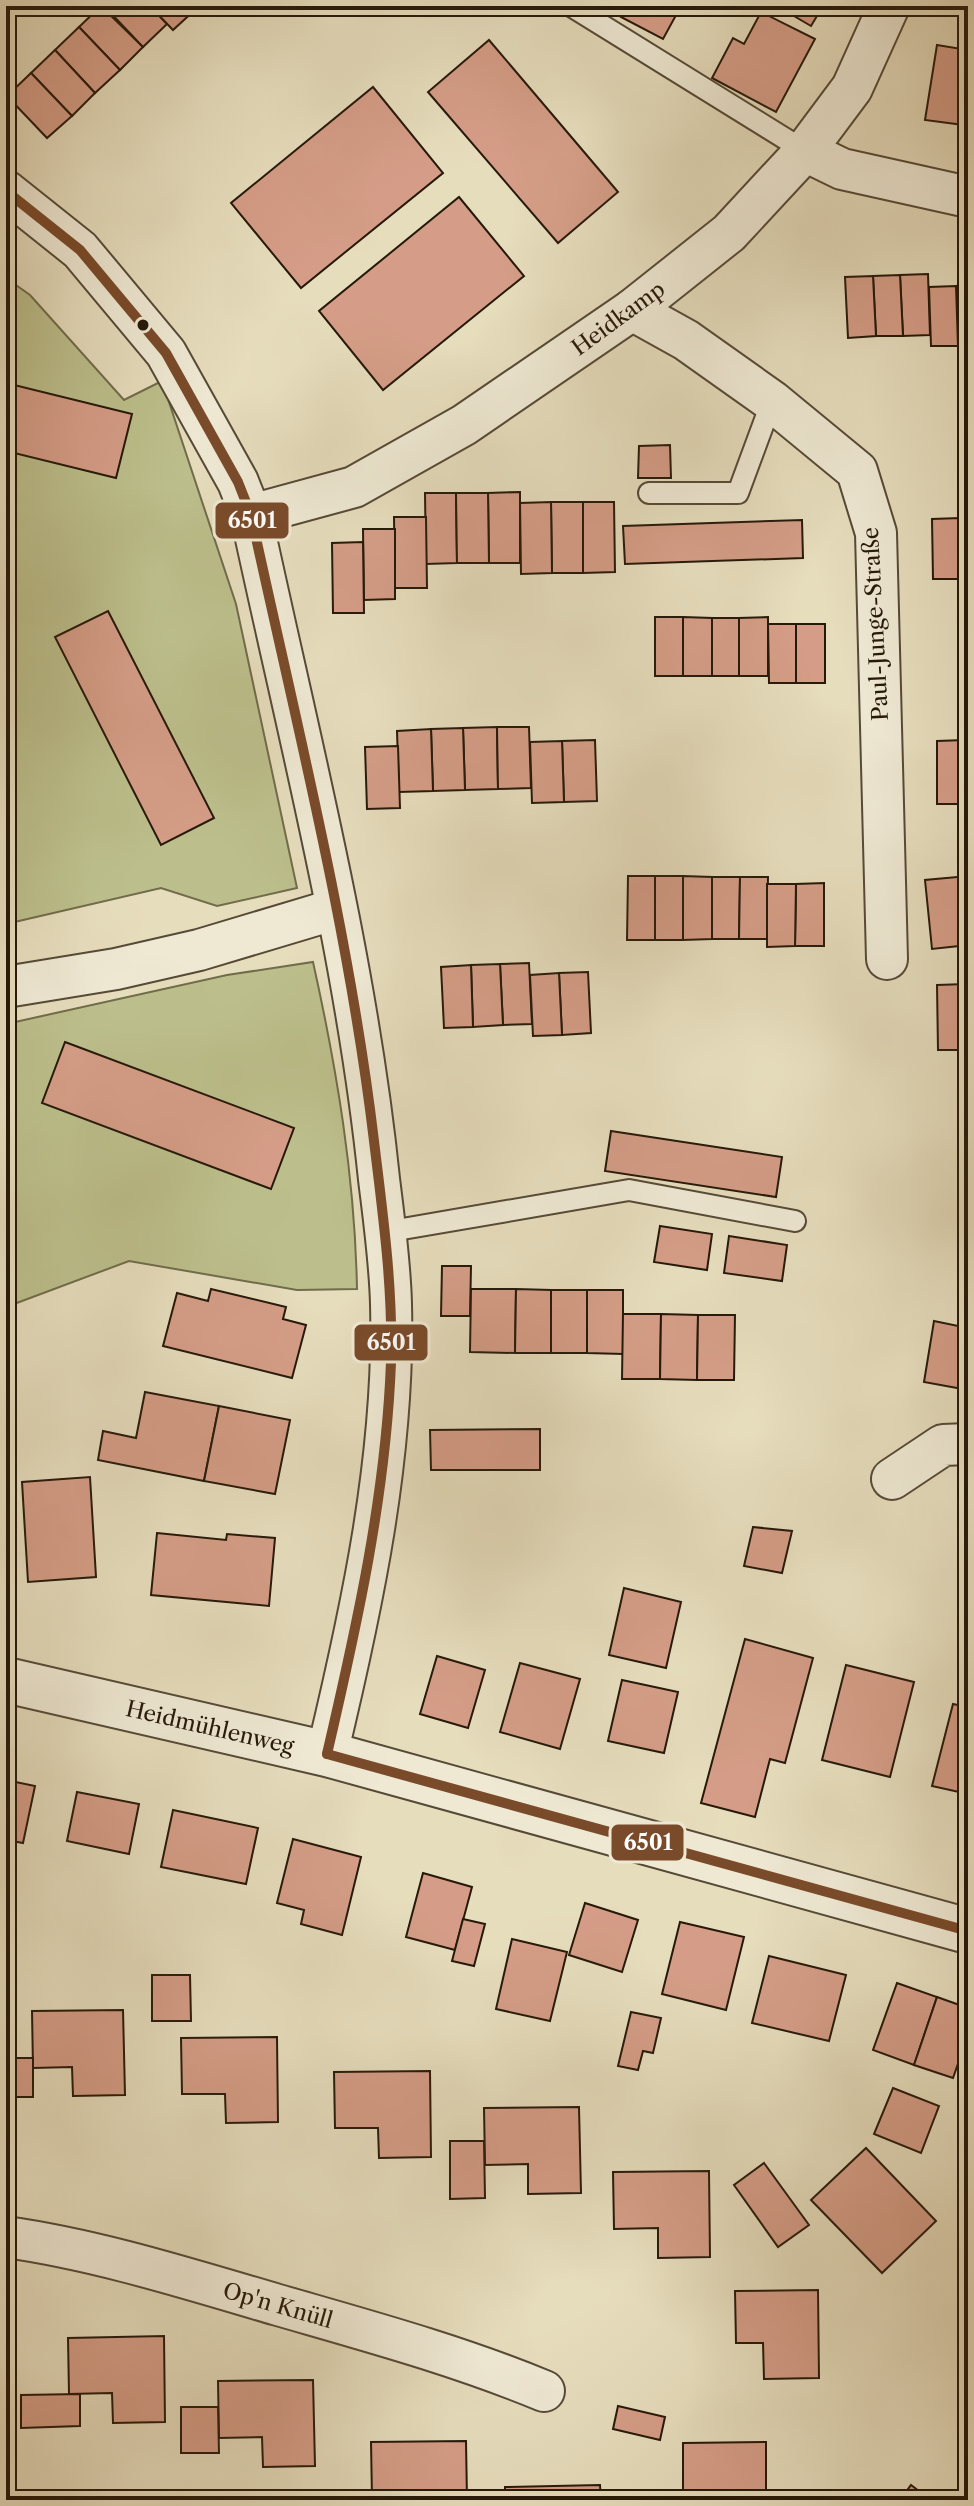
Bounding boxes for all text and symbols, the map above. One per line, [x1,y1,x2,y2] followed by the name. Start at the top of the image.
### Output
[566,276,670,361] street label: Heidkamp
[135,317,151,333] unlabelled marker
[214,501,290,540] line badge: 6501
[227,507,277,534] text: 6501
[857,526,894,722] street label: Paul-Junge-Straße
[353,1323,429,1362] line badge: 6501
[366,1329,416,1356] text: 6501
[123,1695,297,1760] street label: Heidmühlenweg
[610,1823,685,1862] line badge: 6501
[623,1829,673,1856] text: 6501
[220,2277,336,2334] street label: Op'n Knüll

